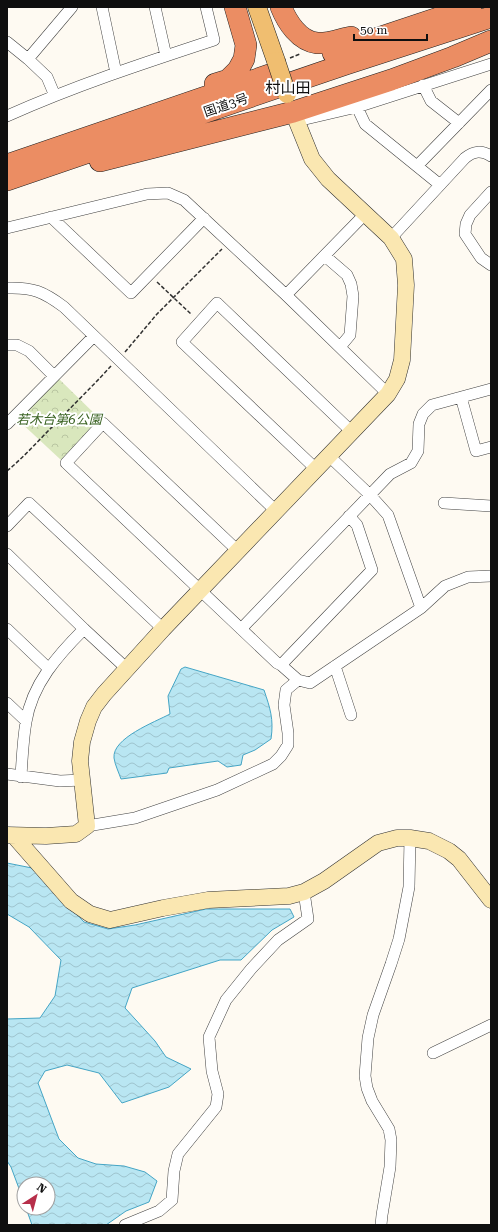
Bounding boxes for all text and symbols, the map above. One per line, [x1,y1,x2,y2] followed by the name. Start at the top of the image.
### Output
[354,16,427,42] scale bar
[360,23,387,37] text: 50 m
[265,79,311,97] district label: 村山田
[202,90,250,120] street label: 国道3号
[16,412,104,427] park label: 若木台第6公園
[16,1176,56,1216] north arrow
[34,1181,49,1196] text: N

